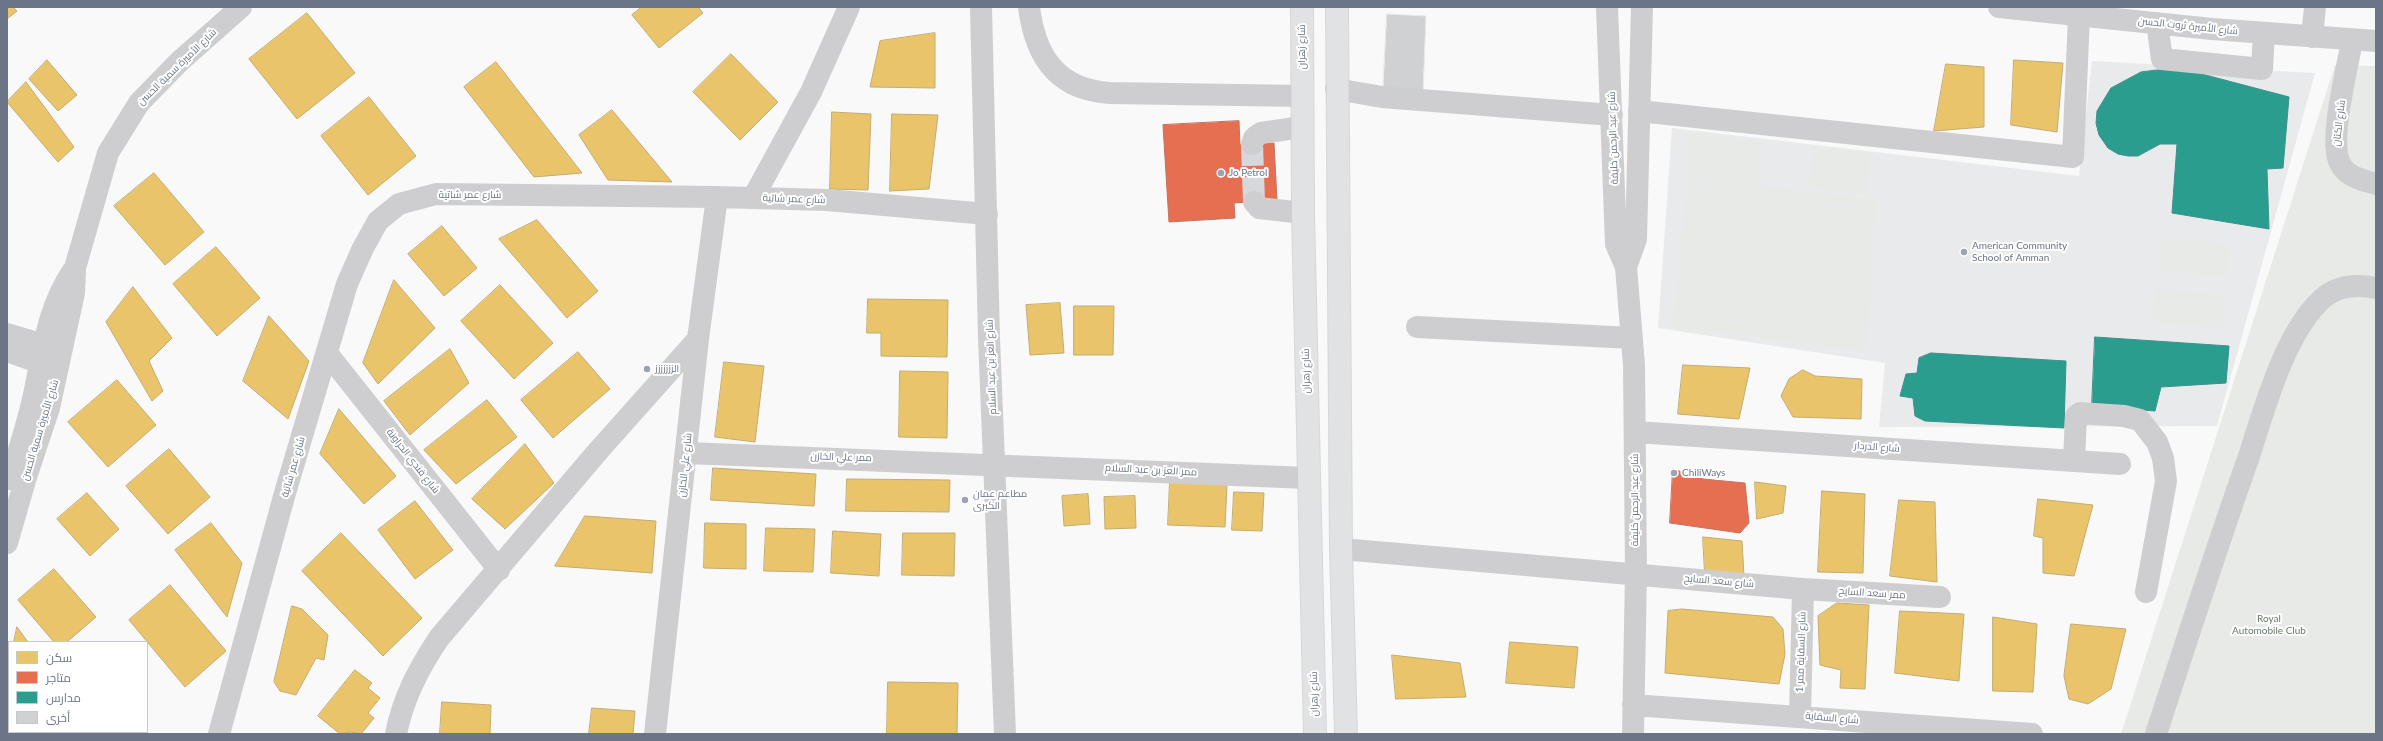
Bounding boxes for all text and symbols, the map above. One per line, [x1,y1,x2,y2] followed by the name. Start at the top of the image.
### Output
[2138,15,2238,37] street label: شارع الأميرة ثروت الحسن
[1296,25,1308,69] street label: شارع زهران
[135,26,219,108] street label: شارع الأميرة سمية الحسن
[1605,91,1621,185] street label: شارع عبد الرحمن خليفة
[2330,99,2348,147] street label: شارع الكتان
[1229,167,1267,179] place label: Jo Petrol
[1216,168,1226,178] marker: Jo Petrol
[439,189,501,201] street label: شارع عمر شاتية
[762,192,826,206] street label: شارع عمر شاتية
[1972,240,2067,264] place label: American Community School of Amman
[1959,247,1969,257] marker: American Community School of Amman
[983,319,999,415] street label: شارع العز بن عبد السلام
[1300,348,1312,394] street label: شارع زهران
[655,363,679,375] place label: الززززززز
[642,364,652,374] marker: الززززززز
[19,378,61,482] street label: شارع الأميرة سمية الحسن
[384,426,442,496] street label: شارع فندي الحراونة
[676,432,694,498] street label: شارع علي الخازن
[279,435,307,499] street label: شارع عمر شاتية
[1854,439,1900,455] street label: شارع الدردار
[810,450,872,464] street label: ممر علي الخازن
[1629,454,1641,546] street label: شارع عبد الرحمن خليفة
[1105,462,1197,478] street label: ممر العز بن عبد السلام
[1682,467,1725,479] place label: ChiliWays
[1669,468,1679,478] marker: ChiliWays
[973,488,1027,512] place label: مطاعم عمان الكبرى
[960,495,970,505] marker: مطاعم عمان الكبرى
[1683,572,1755,590] street label: شارع سعد السايح
[1838,585,1906,601] street label: ممر سعد السايح
[1794,611,1808,693] street label: شارع السقاية ممر 1
[2232,613,2306,636] park label: Royal Automobile Club
[8,641,148,733] legend
[46,650,72,665] text: سكن
[46,670,71,685] text: متاجر
[1308,671,1320,717] street label: شارع زهران
[46,690,81,705] text: مدارس
[46,710,70,725] text: أخرى
[1805,710,1859,726] street label: شارع السقاية

